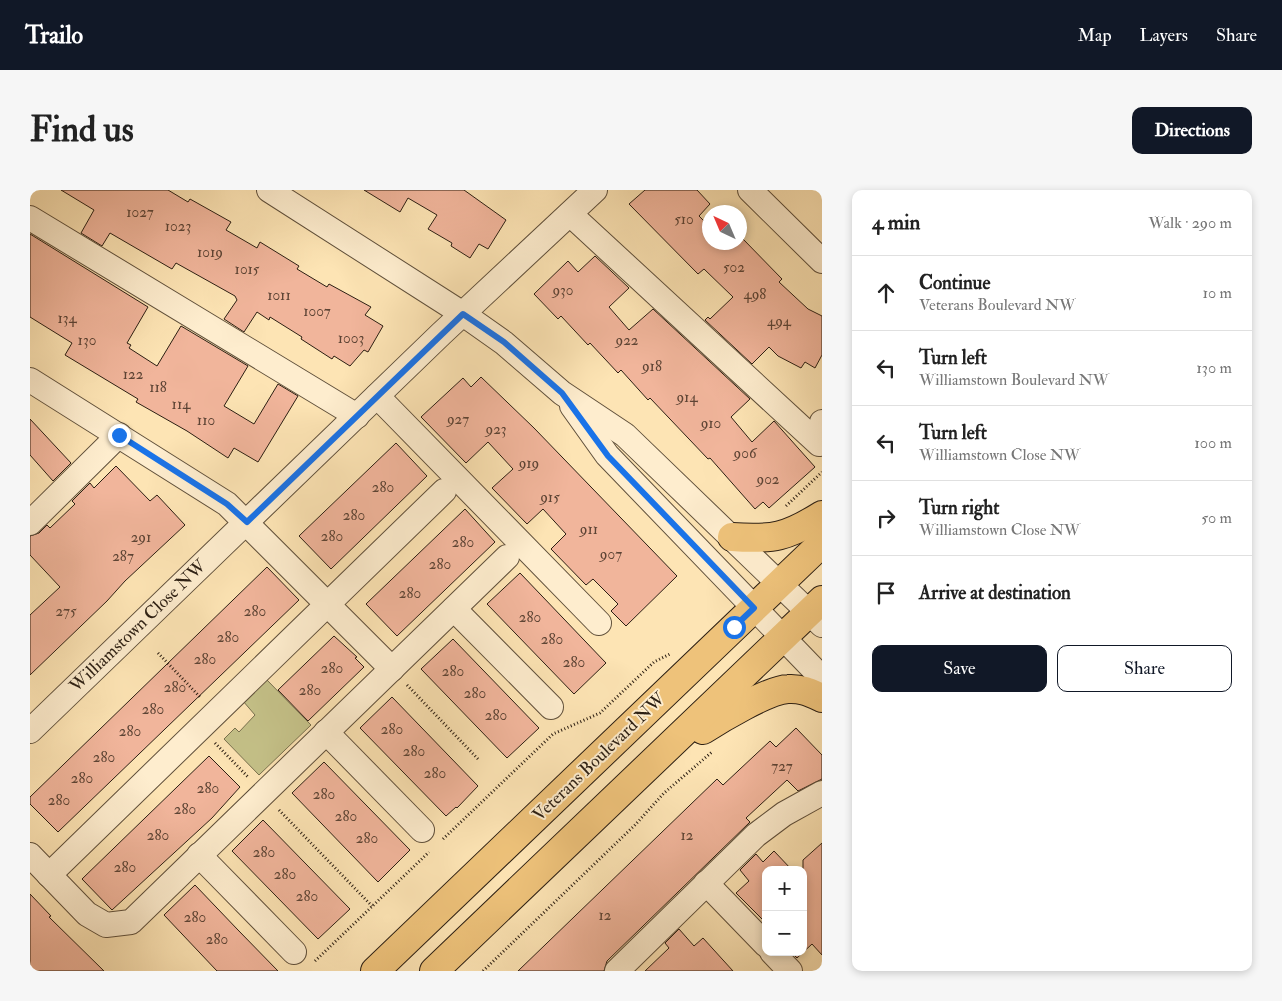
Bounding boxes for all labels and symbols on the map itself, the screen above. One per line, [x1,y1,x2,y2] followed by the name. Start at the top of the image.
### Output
[126,203,154,222] house number: 1027
[702,205,747,250] north arrow
[674,210,694,229] house number: 510
[165,217,191,236] house number: 1023
[197,243,223,262] house number: 1019
[723,258,745,277] house number: 502
[235,260,260,279] house number: 1015
[551,281,574,300] house number: 930
[744,285,766,304] house number: 498
[267,286,291,305] house number: 1011
[303,302,331,321] house number: 1007
[57,309,77,328] house number: 134
[767,312,792,331] house number: 494
[338,329,364,348] house number: 1003
[78,331,96,350] house number: 130
[615,331,639,350] house number: 922
[641,357,662,376] house number: 918
[123,365,144,384] house number: 122
[149,378,167,397] house number: 118
[675,388,698,407] house number: 914
[172,395,191,414] house number: 114
[446,410,469,429] house number: 927
[197,411,215,430] house number: 110
[700,414,721,433] house number: 910
[484,420,507,439] house number: 923
[108,424,131,447] route end
[733,444,758,463] house number: 906
[518,454,539,473] house number: 919
[756,470,780,489] house number: 902
[372,478,394,497] house number: 280
[539,488,560,507] house number: 915
[343,506,365,525] house number: 280
[579,520,598,539] house number: 911
[321,527,343,546] house number: 280
[131,528,151,547] house number: 291
[452,533,474,552] house number: 280
[599,545,622,564] house number: 907
[112,547,134,566] house number: 287
[64,554,212,698] street label: Williamstown Close NW
[429,555,451,574] house number: 280
[399,584,421,603] house number: 280
[55,602,77,621] house number: 275
[244,602,266,621] house number: 280
[519,608,541,627] house number: 280
[723,616,746,639] route start
[217,628,239,647] house number: 280
[541,630,563,649] house number: 280
[194,650,216,669] house number: 280
[563,653,585,672] house number: 280
[321,659,343,678] house number: 280
[442,662,464,681] house number: 280
[164,678,186,697] house number: 280
[299,681,321,700] house number: 280
[464,684,486,703] house number: 280
[528,687,671,826] street label: Veterans Boulevard NW
[142,700,164,719] house number: 280
[485,706,507,725] house number: 280
[381,720,403,739] house number: 280
[119,722,141,741] house number: 280
[403,742,425,761] house number: 280
[93,748,115,767] house number: 280
[771,757,793,776] house number: 727
[424,764,446,783] house number: 280
[71,769,93,788] house number: 280
[197,779,219,798] house number: 280
[313,785,335,804] house number: 280
[48,791,70,810] house number: 280
[174,800,196,819] house number: 280
[335,807,357,826] house number: 280
[147,826,169,845] house number: 280
[681,826,694,845] house number: 12
[356,829,378,848] house number: 280
[253,843,275,862] house number: 280
[114,858,136,877] house number: 280
[274,865,296,884] house number: 280
[296,887,318,906] house number: 280
[599,906,612,925] house number: 12
[184,908,206,927] house number: 280
[206,930,228,949] house number: 280

